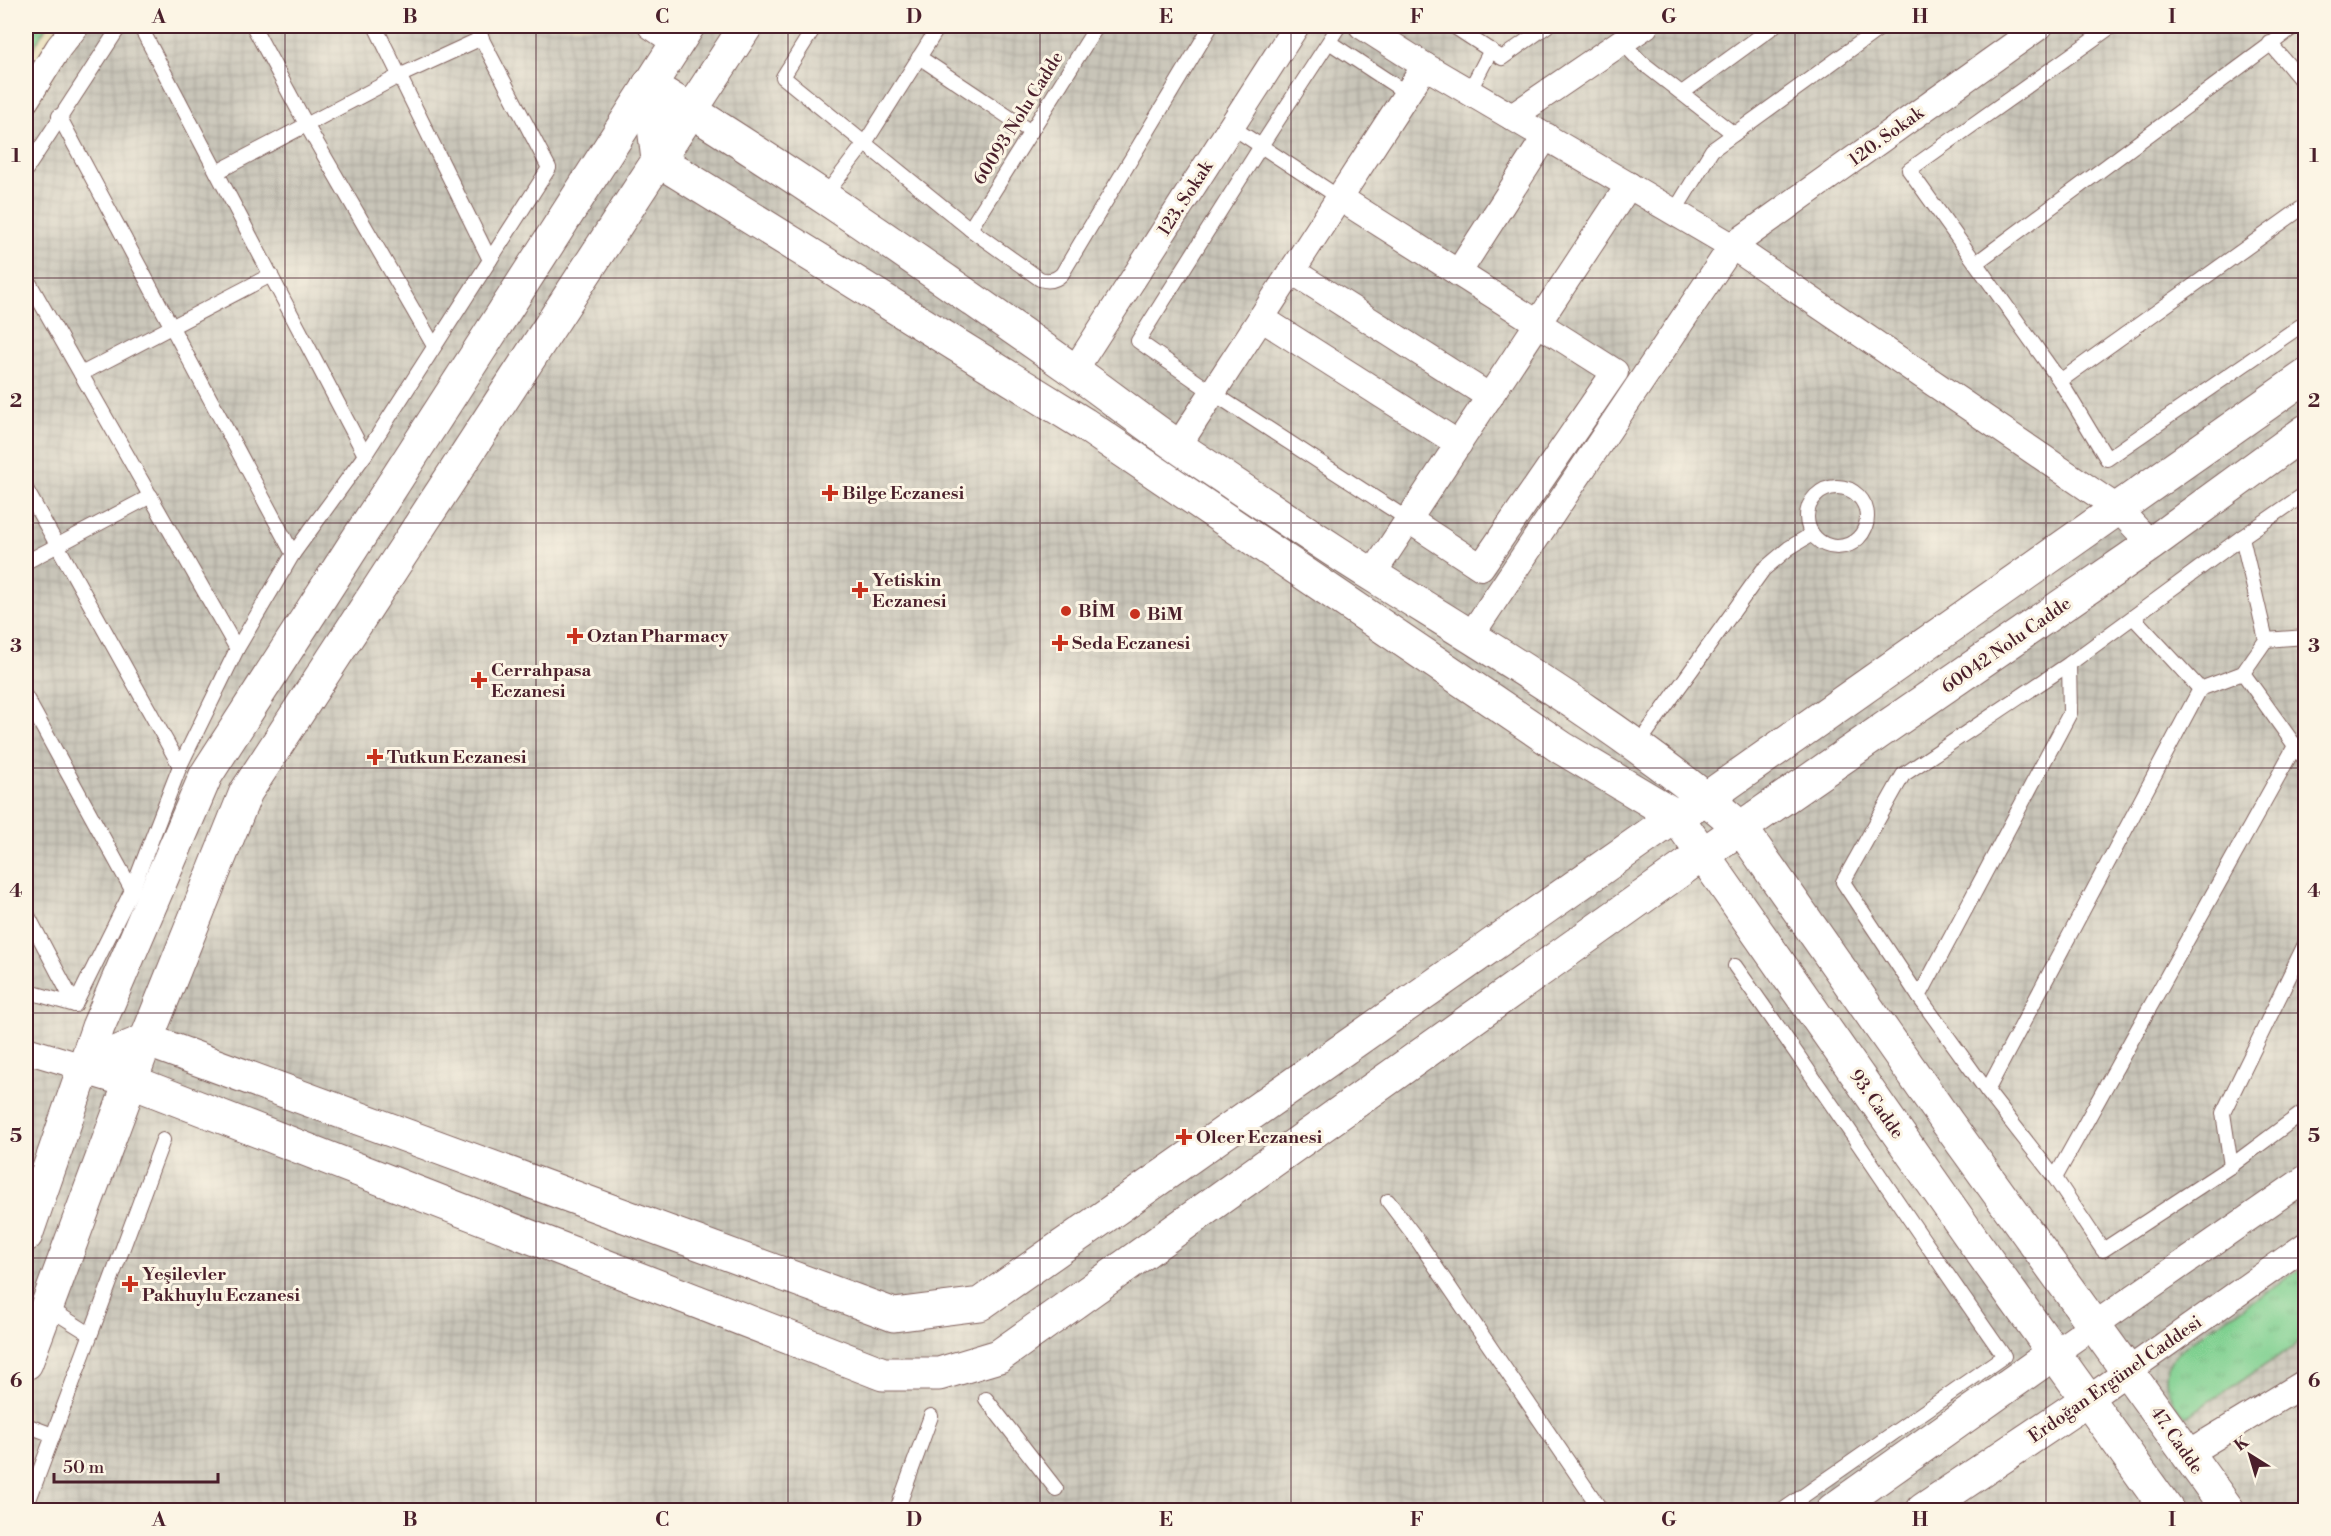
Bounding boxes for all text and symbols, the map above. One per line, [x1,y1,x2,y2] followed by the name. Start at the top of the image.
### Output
[151,5,167,30] text: A
[402,5,418,30] text: B
[655,5,669,30] text: C
[906,5,922,30] text: D
[1159,5,1173,30] text: E
[1410,5,1424,30] text: F
[1661,5,1677,30] text: G
[1912,5,1929,30] text: H
[2168,5,2176,30] text: I
[968,47,1069,189] street label: 60093 Nolu Cadde
[1844,101,1930,171] street label: 120. Sokak
[11,144,21,169] text: 1
[2309,144,2319,169] text: 1
[1153,155,1219,240] street label: 123. Sokak
[10,389,22,414] text: 2
[2308,389,2320,414] text: 2
[842,482,965,505] place label: Bilge Eczanesi
[823,486,837,500] marker: Bilge Eczanesi
[872,569,947,613] place label: Yetiskin Eczanesi
[853,583,867,597] marker: Yetiskin Eczanesi
[1937,592,2076,699] street label: 60042 Nolu Cadde
[1078,600,1115,623] place label: BİM
[1147,603,1183,626] place label: BiM
[1059,604,1073,618] marker: BİM
[1128,607,1142,621] marker: BiM
[587,625,729,648] place label: Oztan Pharmacy
[568,629,582,643] marker: Oztan Pharmacy
[1072,632,1191,655] place label: Seda Eczanesi
[10,634,22,659] text: 3
[2308,634,2320,659] text: 3
[1053,636,1067,650] marker: Seda Eczanesi
[491,659,592,703] place label: Cerrahpasa Eczanesi
[472,673,486,687] marker: Cerrahpasa Eczanesi
[387,746,527,769] place label: Tutkun Eczanesi
[368,750,382,764] marker: Tutkun Eczanesi
[9,879,23,904] text: 4
[2307,879,2321,904] text: 4
[1844,1065,1909,1144] street label: 93. Cadde
[10,1124,22,1149] text: 5
[2308,1124,2320,1149] text: 5
[1196,1126,1322,1149] place label: Olcer Eczanesi
[1177,1130,1191,1144] marker: Olcer Eczanesi
[142,1263,300,1307] place label: Yeşilevler Pakhuylu Eczanesi
[123,1277,137,1291] marker: Yeşilevler Pakhuylu Eczanesi
[2024,1311,2207,1448] street label: Erdoğan Ergünel Caddesi
[10,1369,23,1394] text: 6
[2308,1369,2321,1394] text: 6
[2145,1402,2208,1479] street label: 47. Cadde
[2220,1425,2280,1485] north arrow
[2230,1431,2254,1456] text: K
[54,1446,218,1484] scale bar
[63,1456,105,1479] text: 50 m
[151,1508,167,1533] text: A
[402,1508,418,1533] text: B
[655,1508,669,1533] text: C
[906,1508,922,1533] text: D
[1159,1508,1173,1533] text: E
[1410,1508,1424,1533] text: F
[1661,1508,1677,1533] text: G
[1912,1508,1929,1533] text: H
[2168,1508,2176,1533] text: I

